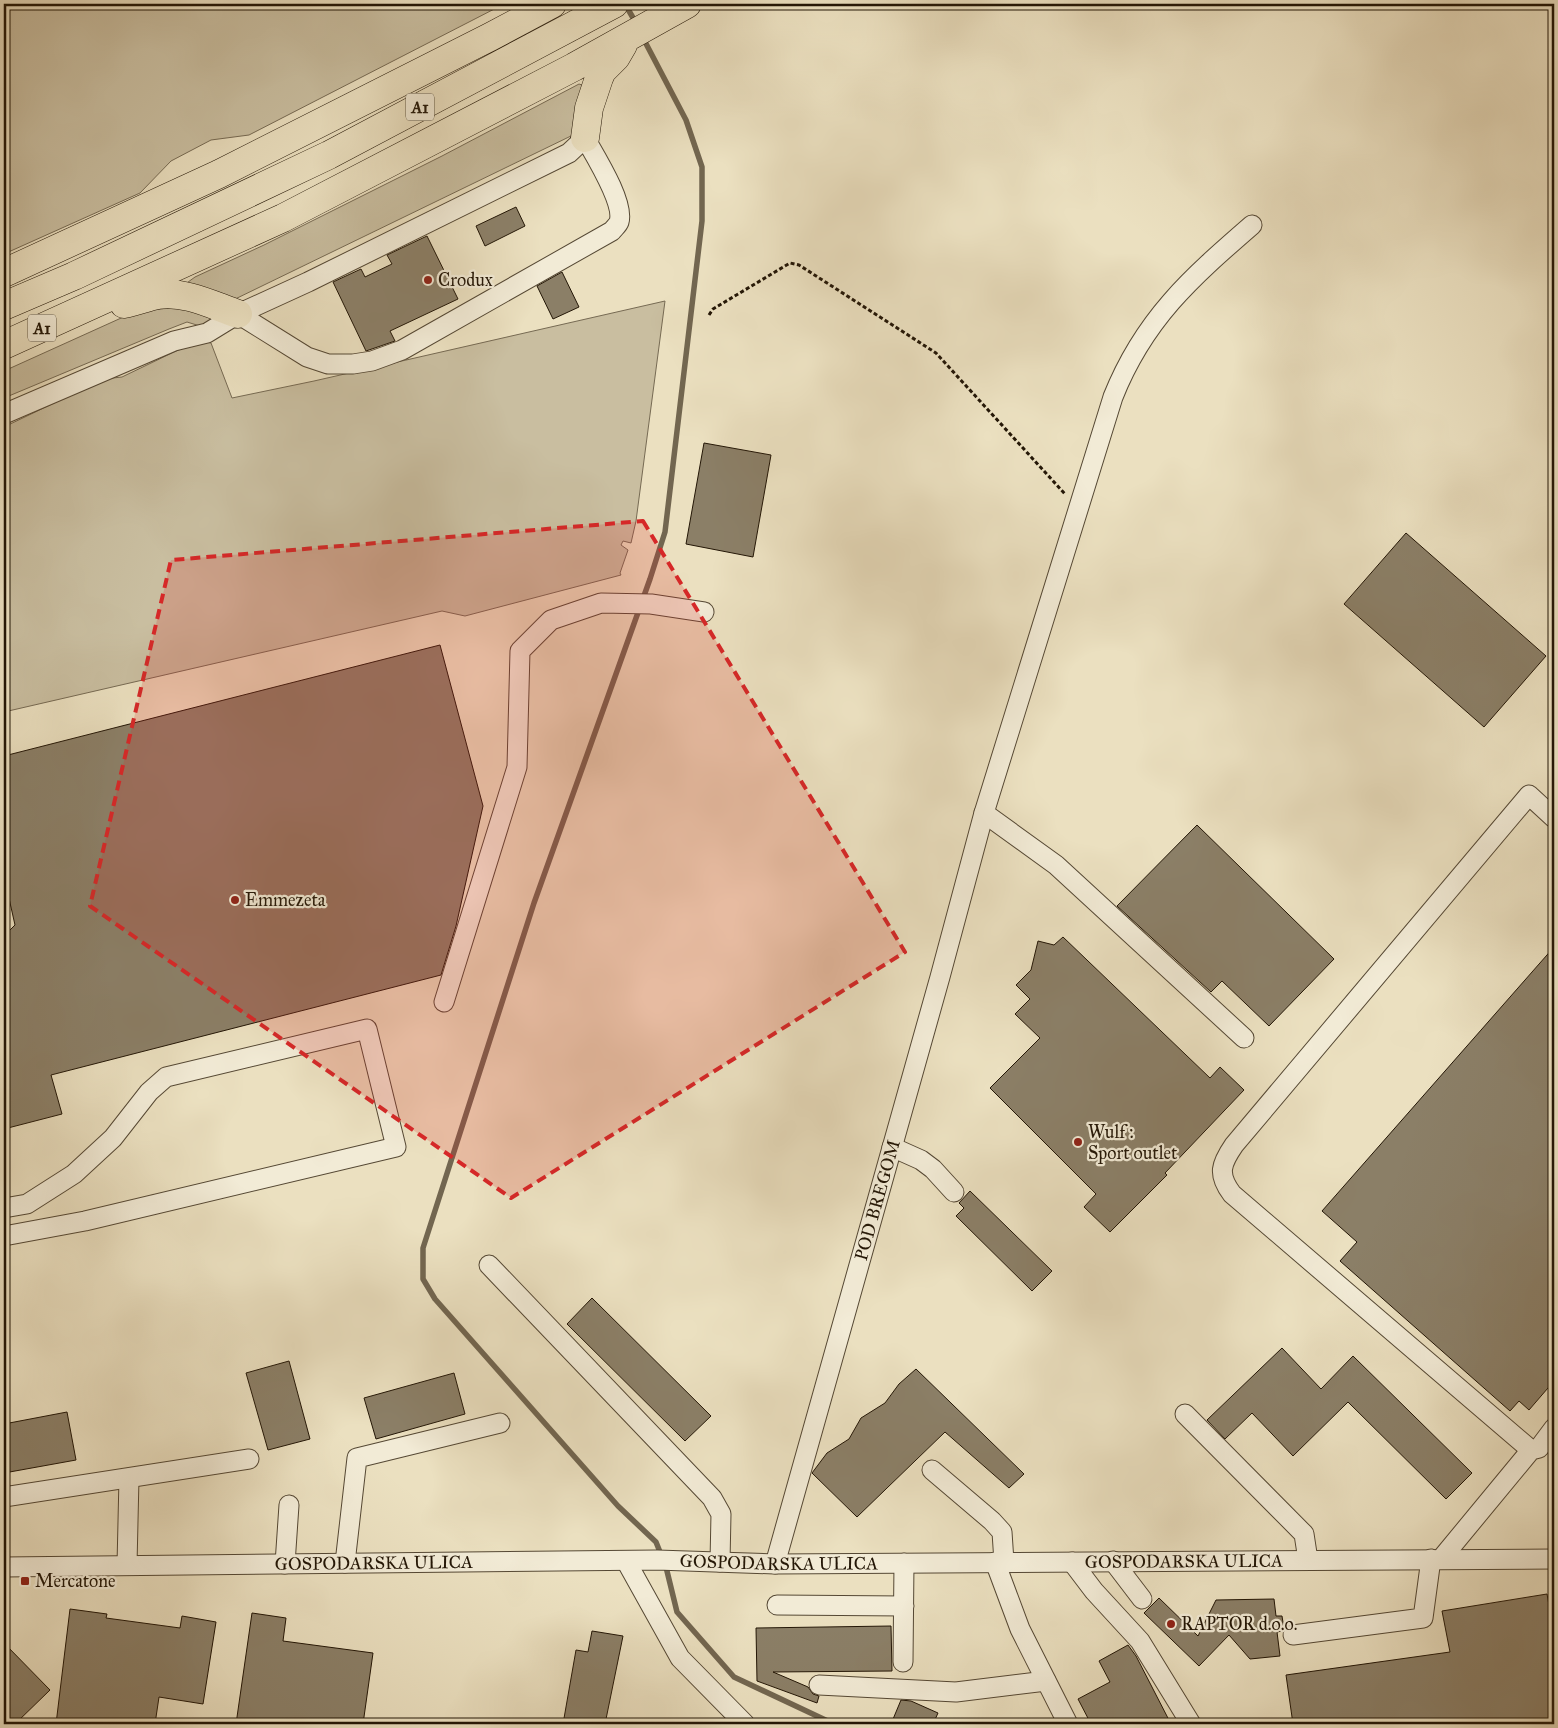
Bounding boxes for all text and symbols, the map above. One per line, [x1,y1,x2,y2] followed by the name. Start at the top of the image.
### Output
[406,94,434,120] road number: A1
[438,269,493,291] place label: Crodux
[422,274,434,286] marker: Crodux
[28,314,56,342] road number: A1
[245,889,326,911] place label: Emmezeta
[229,894,241,906] marker: Emmezeta
[1088,1121,1178,1164] place label: Wulf : Sport outlet
[1072,1136,1084,1148] marker: Wulf : Sport outlet
[850,1137,905,1263] street label: POD BREGOM
[679,1550,878,1575] street label: GOSPODARSKA ULICA
[1085,1550,1283,1573] street label: GOSPODARSKA ULICA
[275,1551,473,1575] street label: GOSPODARSKA ULICA
[35,1570,116,1592] place label: Mercatone
[19,1575,31,1587] marker: Mercatone
[1181,1613,1297,1635] place label: RAPTOR d.o.o.
[1165,1618,1177,1630] marker: RAPTOR d.o.o.

